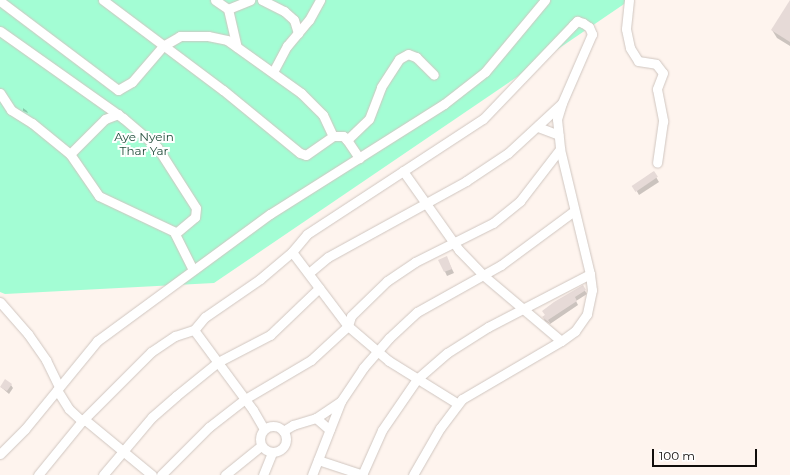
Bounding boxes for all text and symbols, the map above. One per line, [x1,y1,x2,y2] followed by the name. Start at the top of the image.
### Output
[114,130,174,158] park label: Aye Nyein Thar Yar
[654,441,759,467] scale bar
[659,448,695,463] text: 100 m

